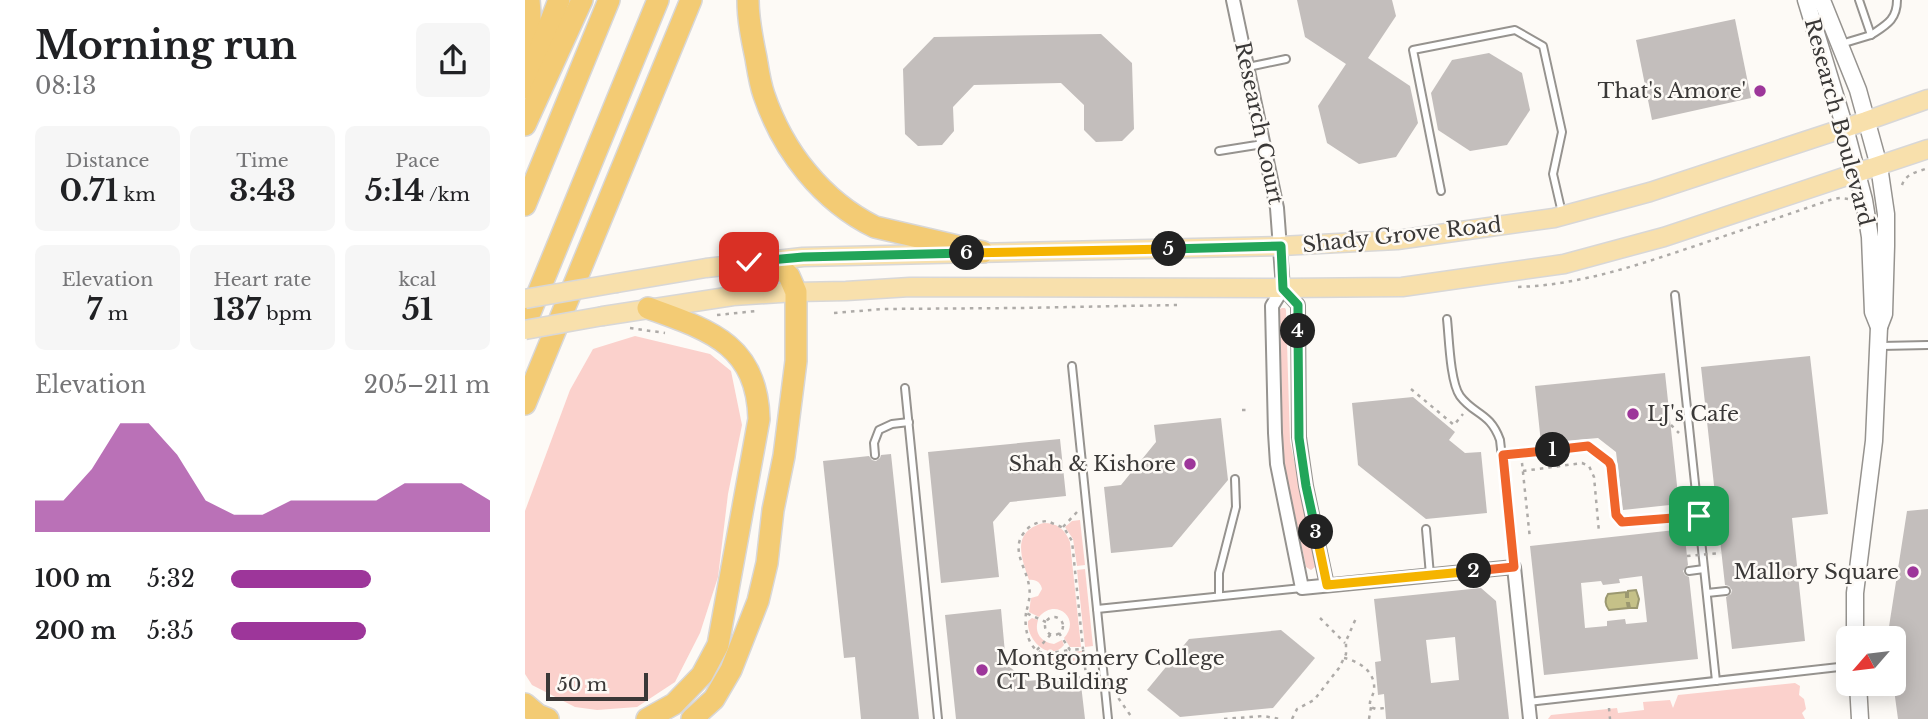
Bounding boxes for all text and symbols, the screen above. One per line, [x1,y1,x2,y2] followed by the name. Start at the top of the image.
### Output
[1799,15,1879,229] street label: Research Boulevard
[35,22,297,69] text: Morning run
[416,23,490,97] button: share
[1229,39,1289,207] street label: Research Court
[35,72,96,100] text: 08:13
[1598,78,1746,104] place label: That's Amore'
[1752,83,1768,99] marker: That's Amore'
[66,149,149,172] text: Distance
[236,149,289,172] text: Time
[395,149,440,172] text: Pace
[59,172,118,209] text: 0.71
[229,172,296,209] text: 3:43
[365,172,424,209] text: 5:14
[118,183,156,206] text: km
[424,183,470,206] text: /km
[1301,212,1503,258] street label: Shady Grove Road
[719,232,779,292] pin
[1151,232,1187,266] pin: 5
[949,236,985,270] pin: 6
[1163,237,1174,260] text: 5
[960,241,973,264] text: 6
[730,243,768,281] icon: check
[62,268,153,291] text: Elevation
[214,268,311,291] text: Heart rate
[399,268,436,291] text: kcal
[87,291,102,328] text: 7
[213,291,261,328] text: 137
[402,291,433,328] text: 51
[102,302,128,325] text: m
[261,302,312,325] text: bpm
[1281,314,1315,348] pin: 4
[1291,319,1304,342] text: 4
[35,371,146,399] text: Elevation
[364,371,490,399] text: 205–211 m
[1647,401,1739,427] place label: LJ's Cafe
[1625,406,1641,422] marker: LJ's Cafe
[1535,433,1571,468] pin: 1
[1548,438,1557,461] text: 1
[1008,451,1176,477] place label: Shah & Kishore
[1182,456,1198,472] marker: Shah & Kishore
[1669,486,1729,546] pin
[1680,497,1718,535] icon: arrive
[1299,514,1333,550] pin: 3
[1309,520,1322,543] text: 3
[1457,554,1492,588] pin: 2
[1467,559,1480,582] text: 2
[1733,559,1899,585] place label: Mallory Square
[1905,564,1921,580] marker: Mallory Square
[35,565,111,593] text: 100 m
[147,565,195,593] text: 5:32
[35,617,116,645] text: 200 m
[147,617,194,645] text: 5:35
[1836,626,1906,696] north arrow
[1836,626,1906,696] map controls
[996,645,1225,695] place label: Montgomery College CT Building
[974,662,990,678] marker: Montgomery College CT Building
[546,670,647,702] scale bar
[557,673,607,696] text: 50 m

